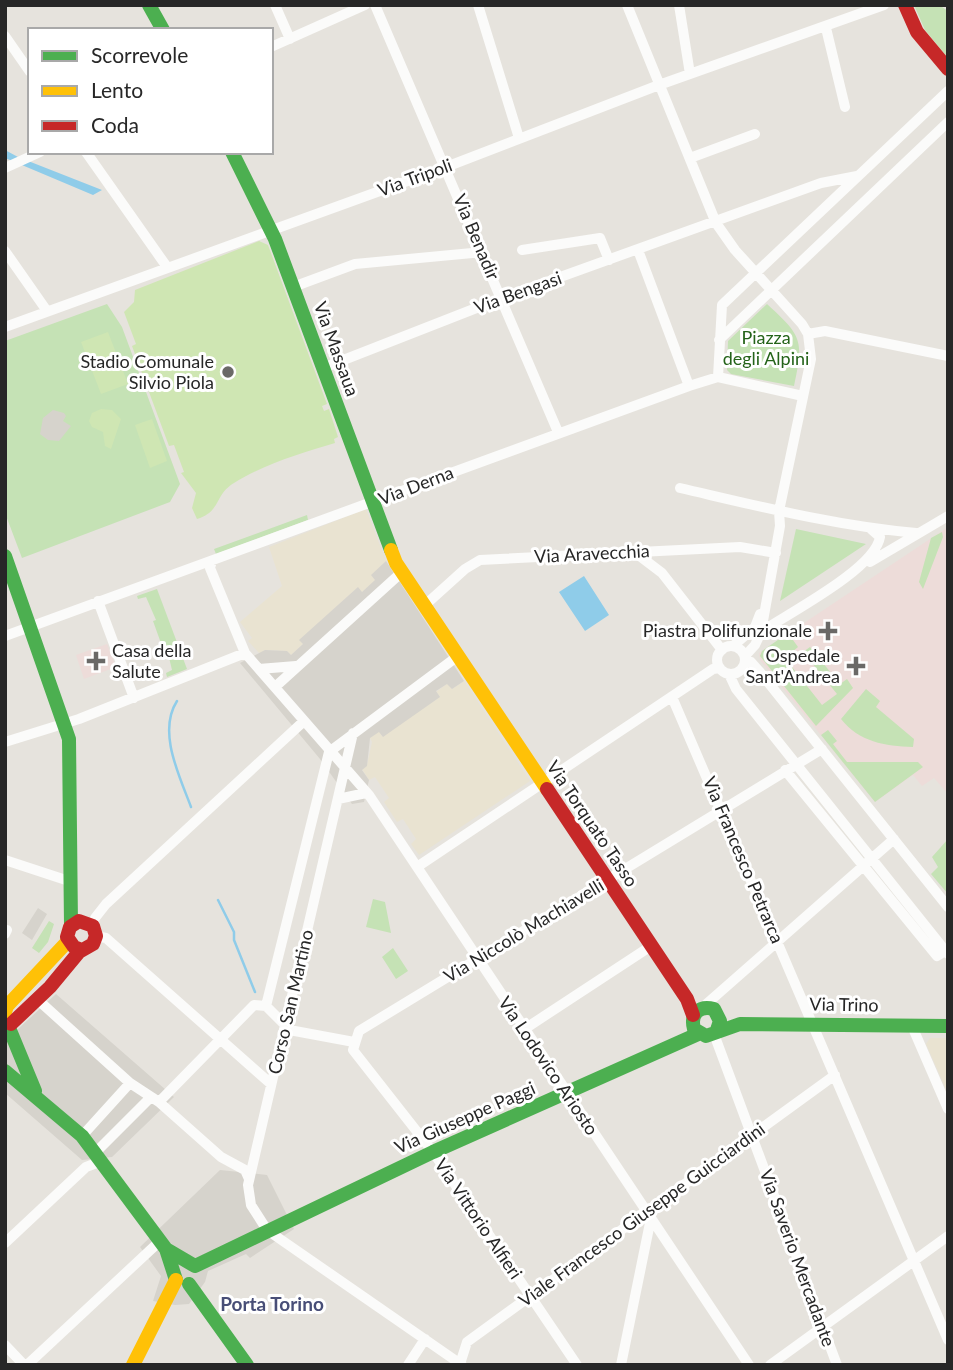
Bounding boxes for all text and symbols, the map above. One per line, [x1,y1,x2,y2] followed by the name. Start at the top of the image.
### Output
[28,28,273,154] legend
[91,42,188,67] text: Scorrevole
[91,77,143,102] text: Lento
[91,112,139,137] text: Coda
[374,153,455,201] street label: Via Tripoli
[449,190,505,283] street label: Via Benadir
[471,266,564,318] street label: Via Bengasi
[310,298,364,399] street label: Via Massaua
[723,326,809,369] park label: Piazza degli Alpini
[80,350,214,393] place label: Stadio Comunale Silvio Piola
[220,364,236,380] marker: Stadio Comunale Silvio Piola
[375,461,456,509] street label: Via Derna
[534,539,650,567] street label: Via Aravecchia
[643,619,812,641] place label: Piastra Polifunzionale
[818,621,838,641] marker: Piastra Polifunzionale
[112,639,191,682] place label: Casa della Salute
[745,644,840,687] place label: Ospedale Sant'Andrea
[86,651,106,671] marker: Casa della Salute
[846,656,866,676] marker: Ospedale Sant'Andrea
[543,756,643,891] street label: Via Torquato Tasso
[699,773,789,946] street label: Via Francesco Petrarca
[440,874,607,987] street label: Via Niccolò Machiavelli
[263,927,317,1076] street label: Corso San Martino
[494,992,603,1139] street label: Via Lodovico Ariosto
[809,992,879,1016] street label: Via Trino
[391,1076,538,1158] street label: Via Giuseppe Paggi
[514,1117,769,1311] street label: Viale Francesco Giuseppe Guicciardini
[430,1154,527,1283] street label: Via Vittorio Alfieri
[756,1166,840,1349] street label: Via Saverio Mercadante
[220,1292,324,1315] district label: Porta Torino

